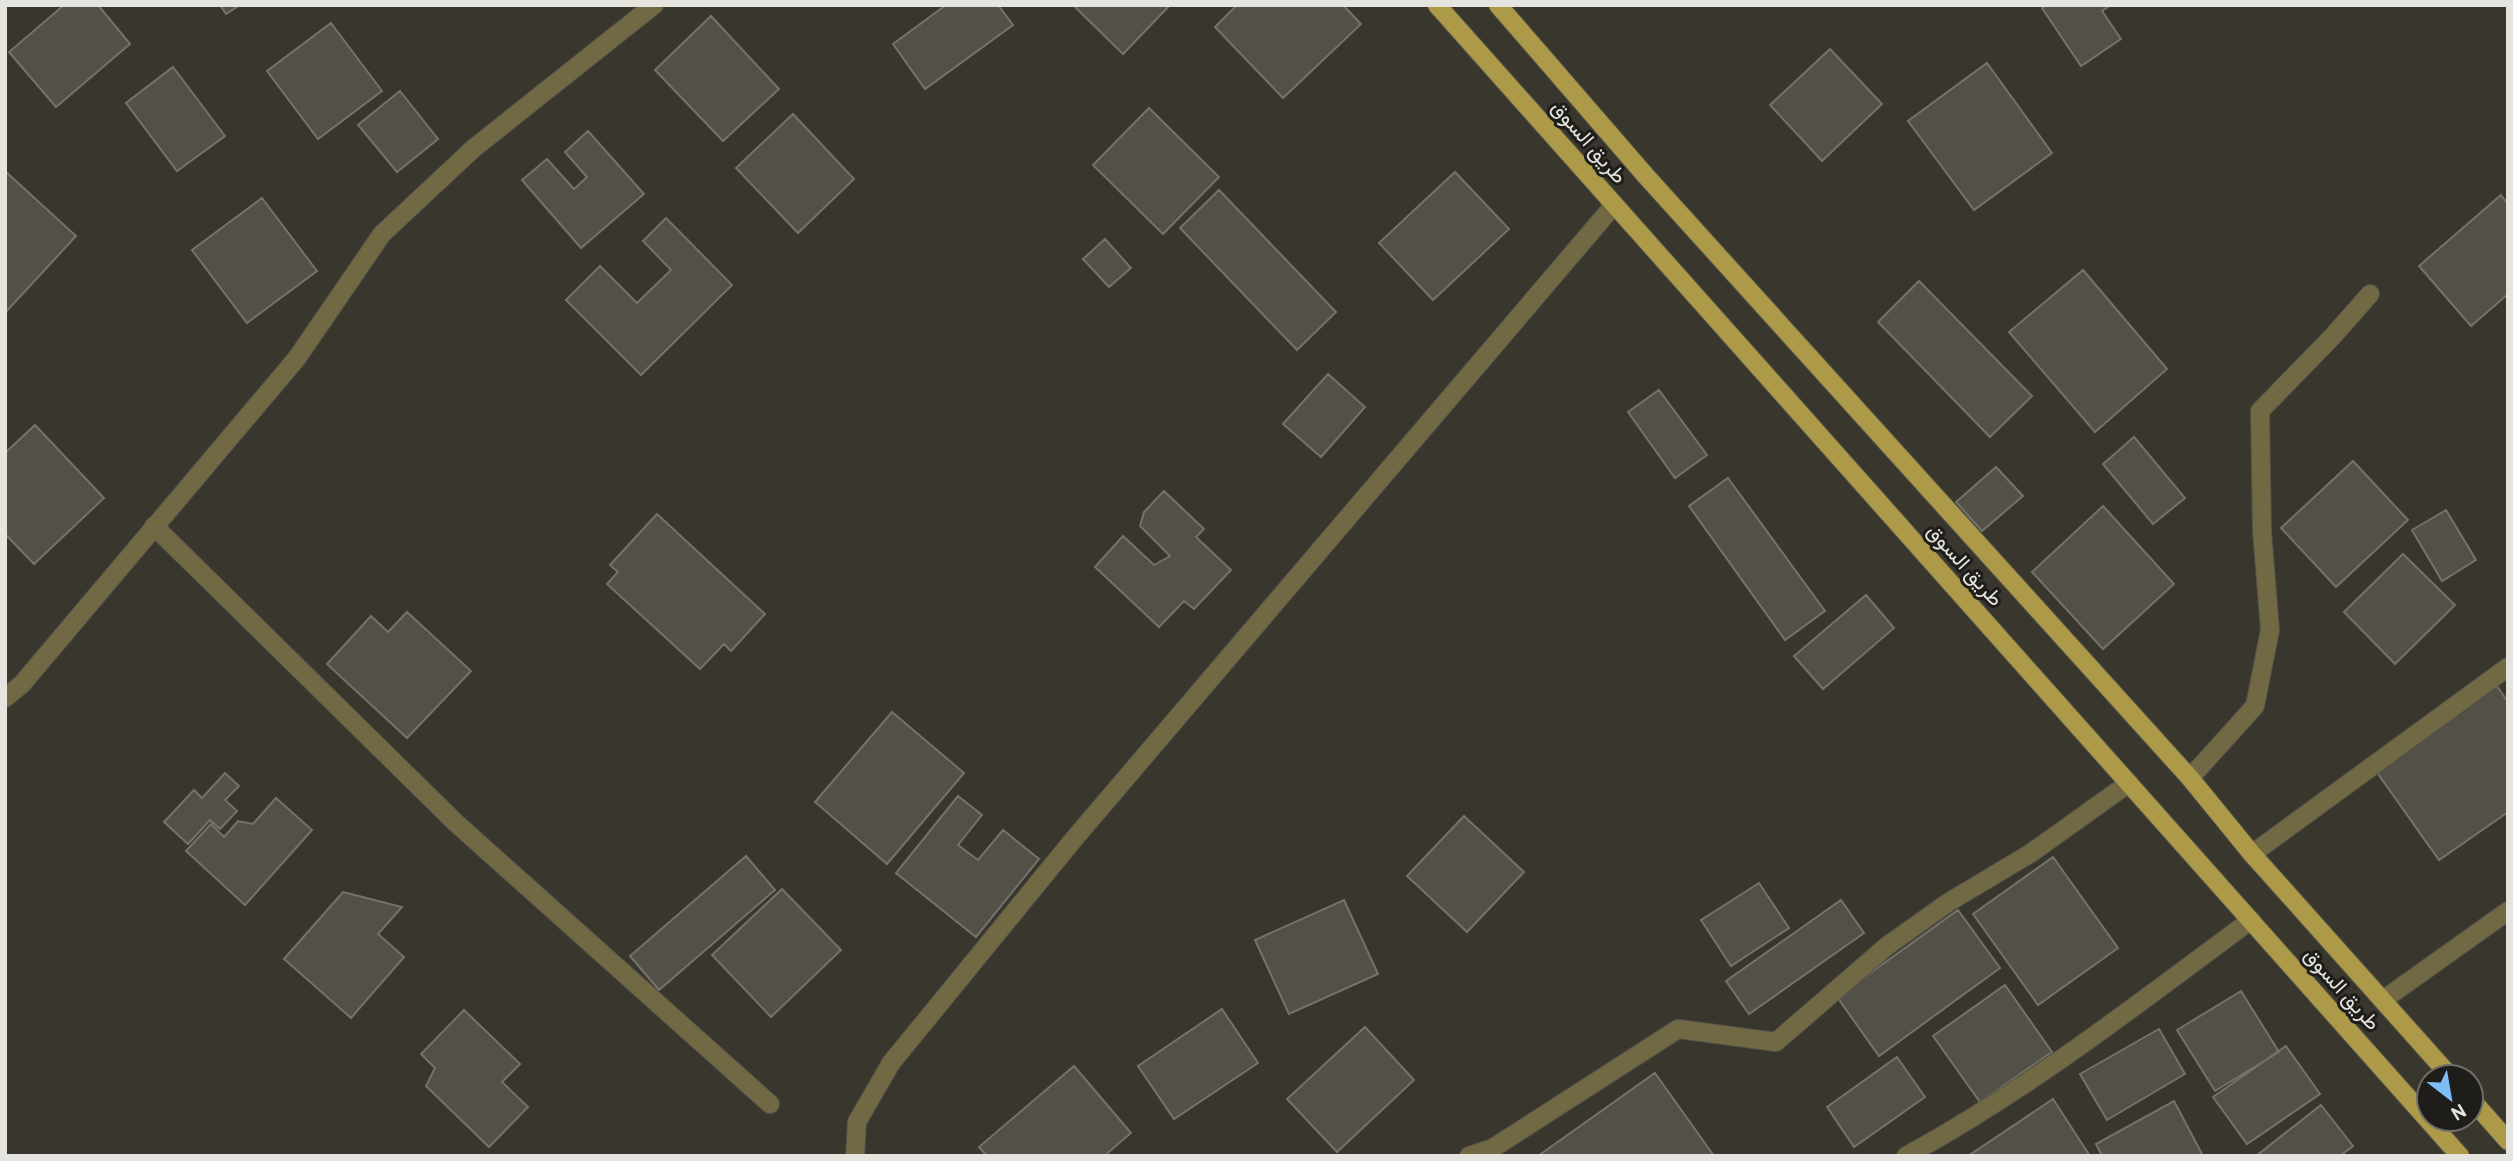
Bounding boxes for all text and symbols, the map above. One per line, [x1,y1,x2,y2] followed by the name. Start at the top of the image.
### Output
[1544,96,1632,190] street label: طريق السوق
[1920,519,2008,613] street label: طريق السوق
[2297,943,2385,1037] street label: طريق السوق
[2415,1063,2485,1133] north arrow
[2446,1097,2470,1125] text: N

